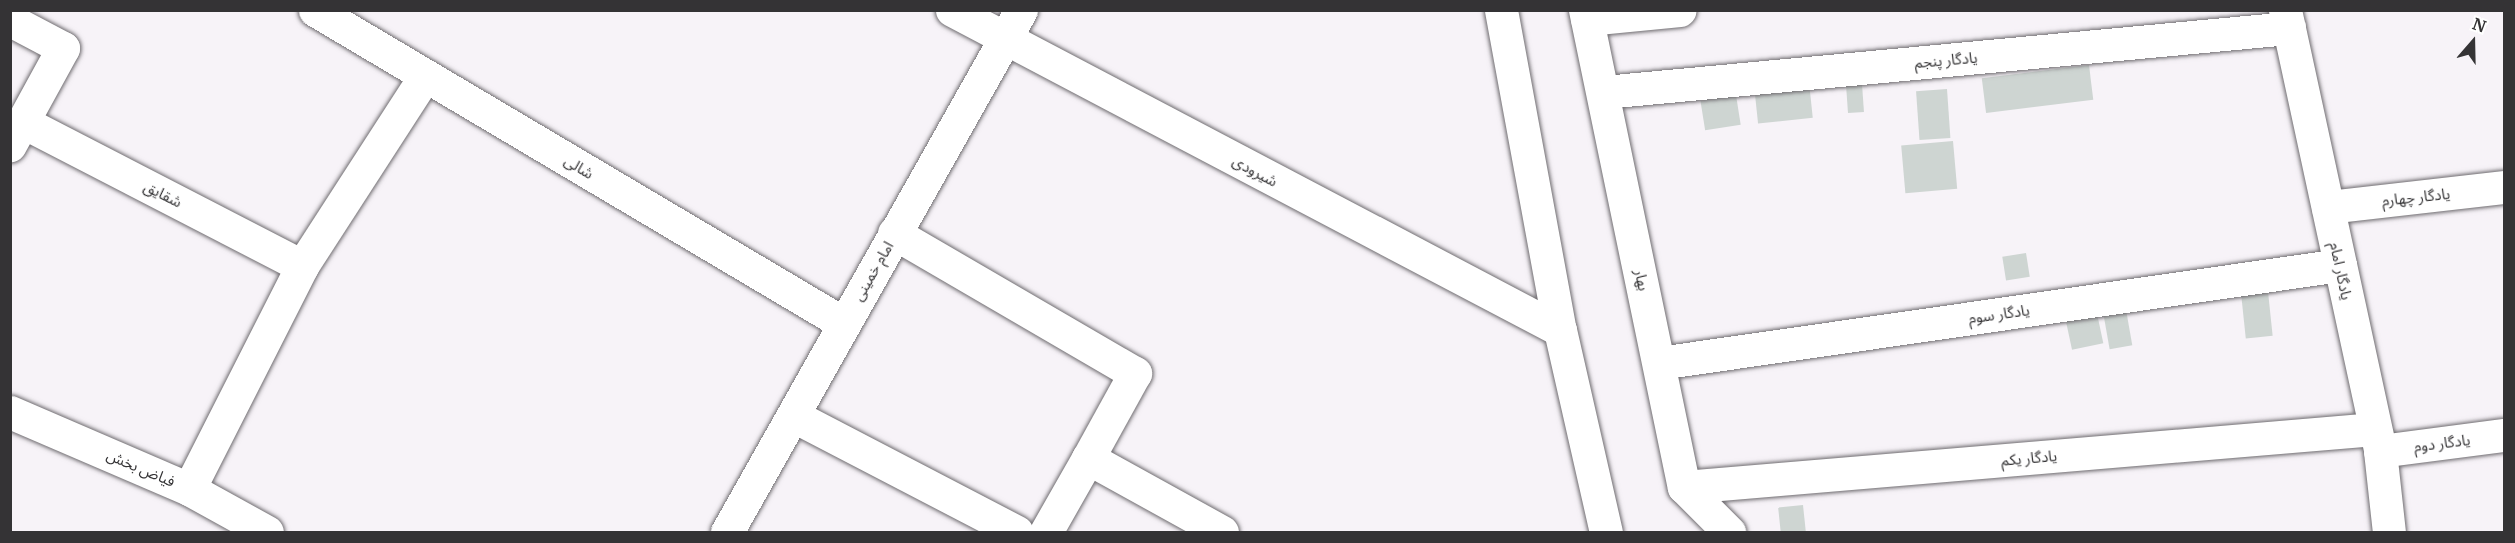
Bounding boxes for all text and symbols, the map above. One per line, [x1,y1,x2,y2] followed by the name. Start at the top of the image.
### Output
[2443,12,2503,72] north arrow
[2470,14,2489,37] text: N
[1914,48,1978,72] street label: یادگار پنجم
[561,151,597,183] street label: شالی
[1229,152,1281,190] street label: شیرودی
[141,177,185,211] street label: شقایق
[2381,184,2451,210] street label: یادگار چهارم
[849,238,897,304] street label: امام خمینی
[2326,240,2356,302] street label: یادگار امام
[1631,268,1653,292] street label: بهار
[1967,301,2031,327] street label: یادگار سوم
[2413,431,2471,455] street label: یادگار دوم
[104,446,178,490] street label: فیاض بخش
[2000,447,2058,469] street label: یادگار یکم

